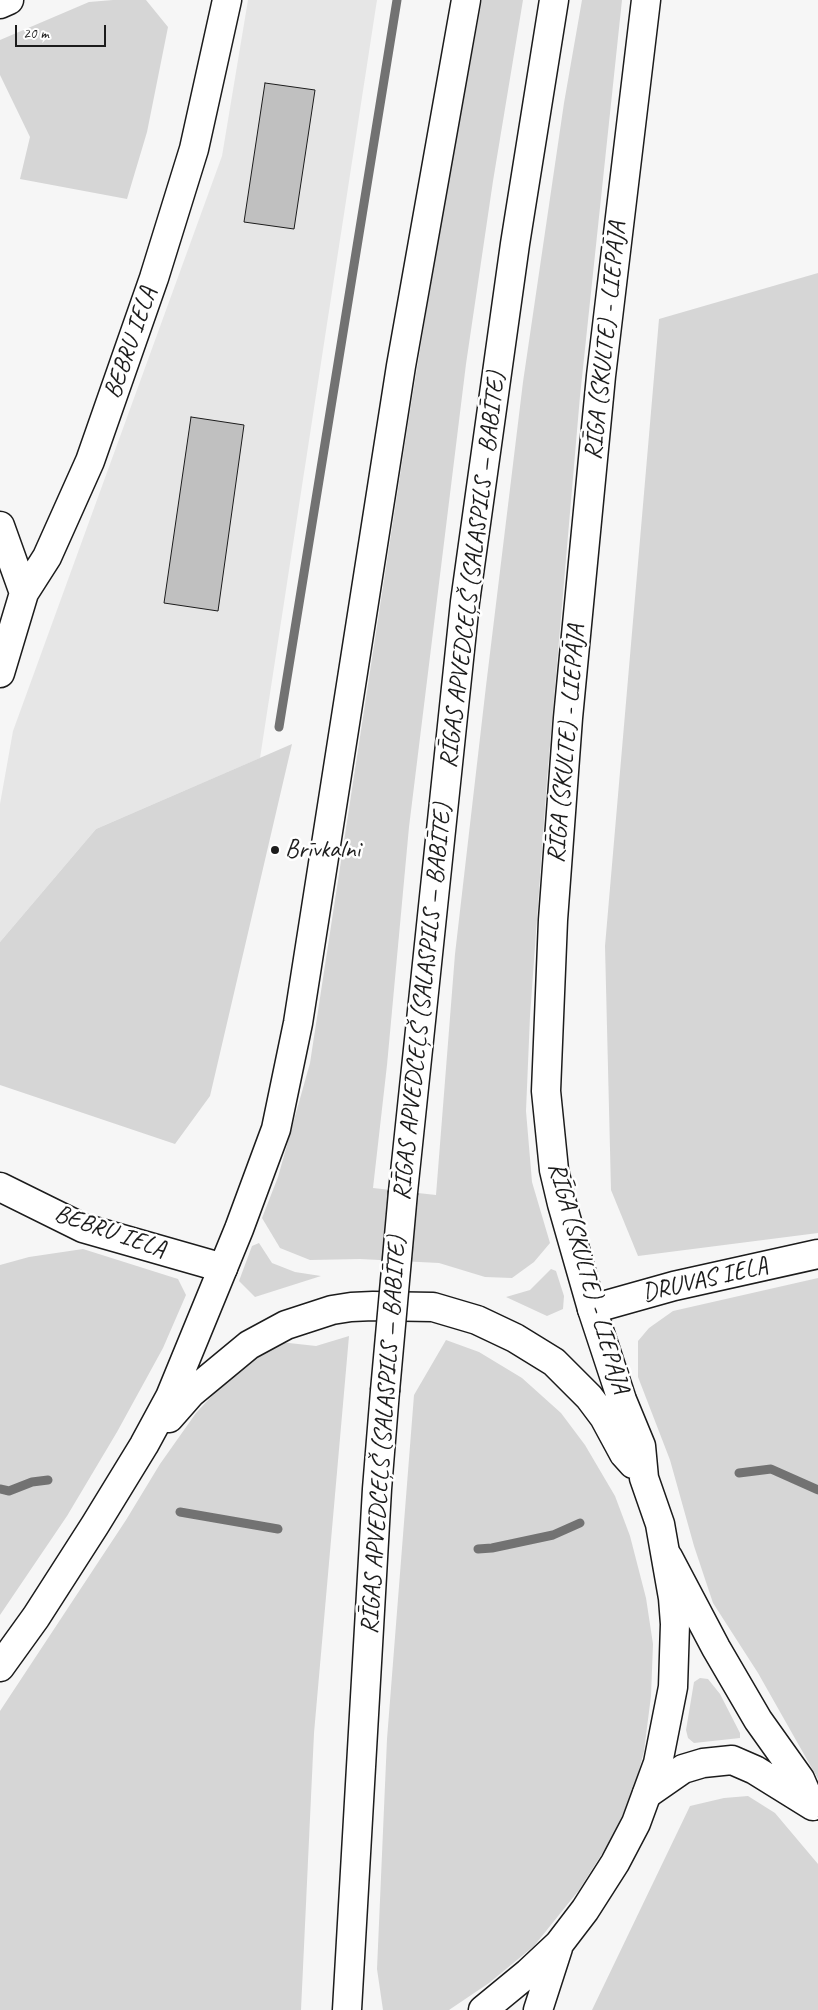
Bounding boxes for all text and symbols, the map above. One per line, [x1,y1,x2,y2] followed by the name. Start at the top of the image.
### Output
[18,15,109,47] scale bar
[23,24,49,43] text: 20 m
[579,221,633,461] street label: RĪGA (SKULTE) - LIEPĀJA
[98,283,164,403] street label: BEBRU IELA
[434,370,512,770] street label: RĪGAS APVEDCEĻŠ (SALASPILS — BABĪTE)
[542,624,592,864] street label: RĪGA (SKULTE) - LIEPĀJA
[387,802,459,1202] street label: RĪGAS APVEDCEĻŠ (SALASPILS — BABĪTE)
[285,835,360,865] place label: Brīvkalni
[269,844,281,856] marker: Brīvkalni
[541,1159,635,1397] street label: RĪGA (SKULTE) - LIEPĀJA
[50,1199,170,1265] street label: BEBRU IELA
[355,1235,413,1635] street label: RĪGAS APVEDCEĻŠ (SALASPILS — BABĪTE)
[639,1251,771,1309] street label: DRUVAS IELA

